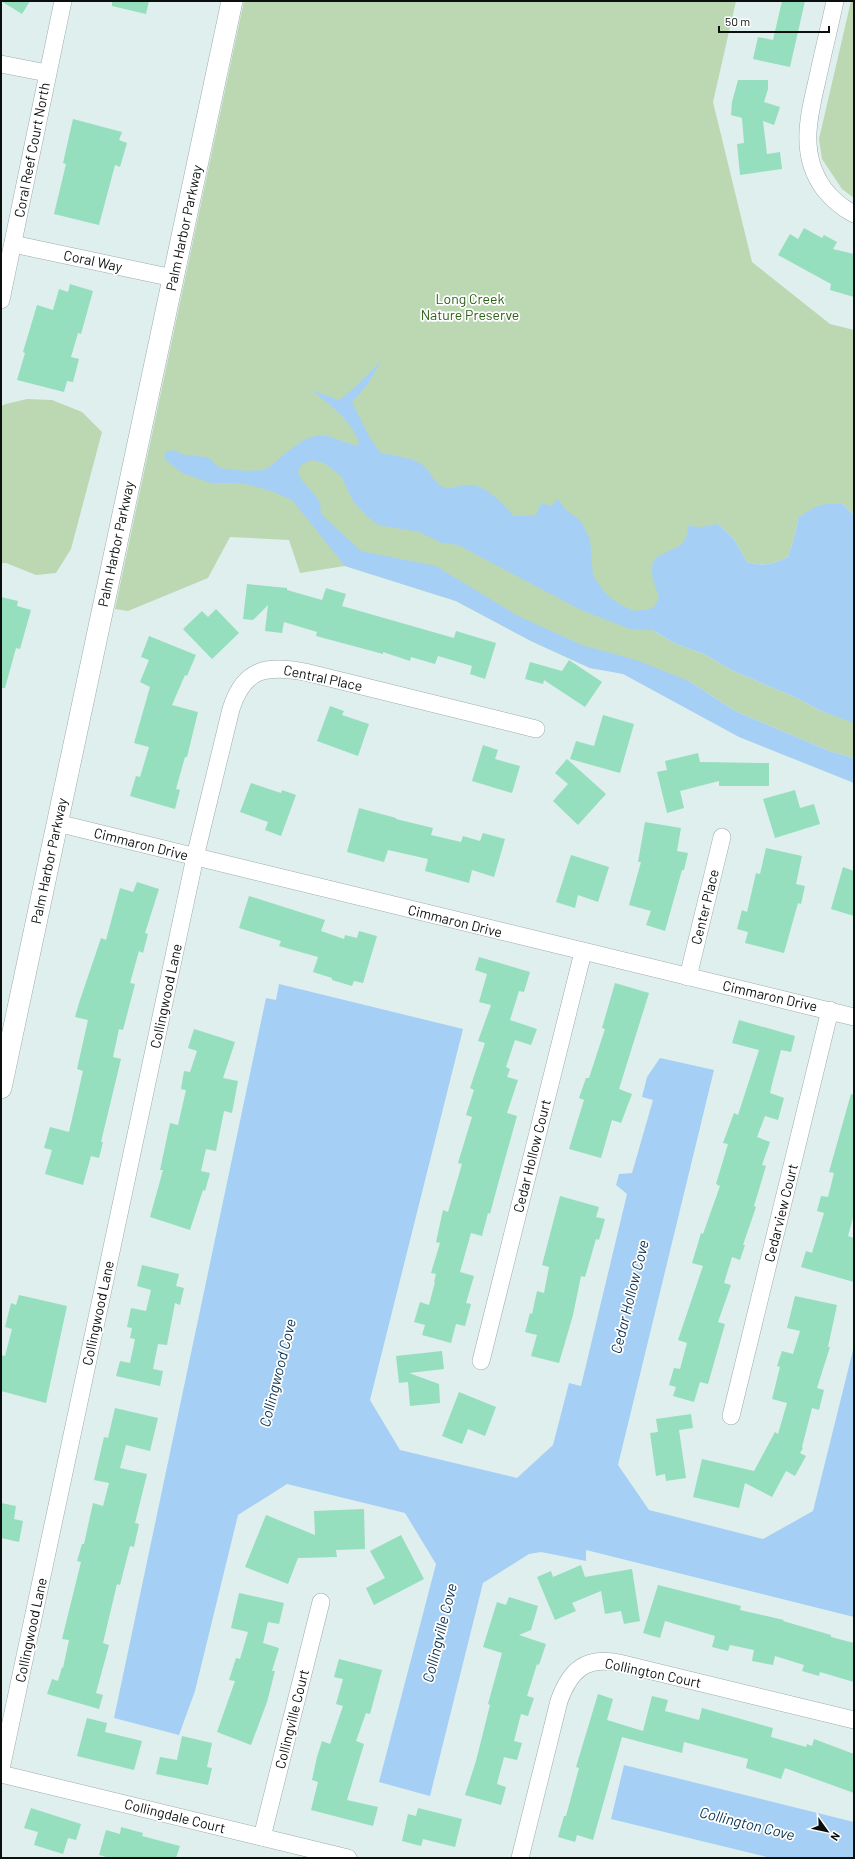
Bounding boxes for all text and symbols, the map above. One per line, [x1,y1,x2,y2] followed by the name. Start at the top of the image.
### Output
[719,8,829,34] scale bar
[725,14,750,28] text: 50 m
[10,81,53,219] street label: Coral Reef Court North
[162,163,205,292] street label: Palm Harbor Parkway
[62,246,125,275] street label: Coral Way
[421,290,519,323] park label: Long Creek Nature Preserve
[94,479,137,608] street label: Palm Harbor Parkway
[282,661,364,694] street label: Central Place
[27,796,70,925] street label: Palm Harbor Parkway
[92,824,190,863] street label: Cimmaron Drive
[687,867,722,946] street label: Center Place
[406,901,504,940] street label: Cimmaron Drive
[146,942,185,1050] street label: Collingwood Lane
[721,976,819,1015] street label: Cimmaron Drive
[509,1097,554,1214] street label: Cedar Hollow Court
[760,1162,801,1264] street label: Cedarview Court
[606,1238,652,1356] water label: Cedar Hollow Cove
[78,1259,117,1367] street label: Collingwood Lane
[255,1317,299,1429] water label: Collingwood Cove
[11,1576,50,1684] street label: Collingwood Lane
[418,1581,460,1684] water label: Collingville Cove
[603,1654,703,1691] street label: Collington Court
[271,1667,312,1770] street label: Collingville Court
[123,1795,227,1836] street label: Collingdale Court
[698,1803,797,1844] water label: Collington Cove
[807,1811,847,1851] north arrow
[828,1830,843,1843] text: N

